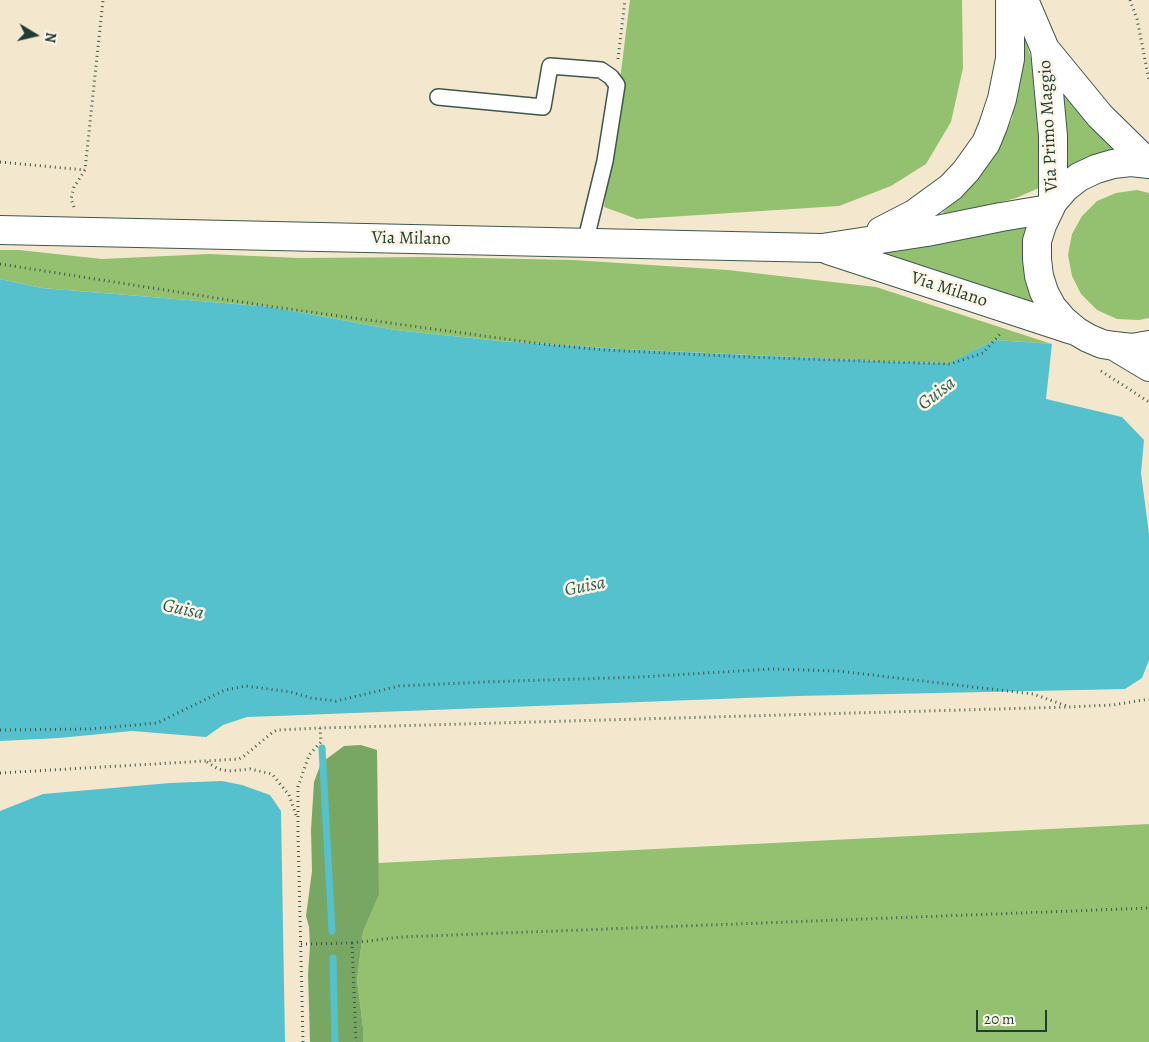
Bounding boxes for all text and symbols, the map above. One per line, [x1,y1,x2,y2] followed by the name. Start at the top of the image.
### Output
[10,10,60,60] north arrow
[40,31,60,44] text: N
[1035,60,1063,192] street label: Via Primo Maggio
[371,228,451,250] street label: Via Milano
[908,268,990,312] street label: Via Milano
[914,372,960,416] water label: Guisa
[563,572,607,602] water label: Guisa
[160,595,206,625] water label: Guisa
[979,1000,1050,1032] scale bar
[984,1009,1015,1029] text: 20 m

